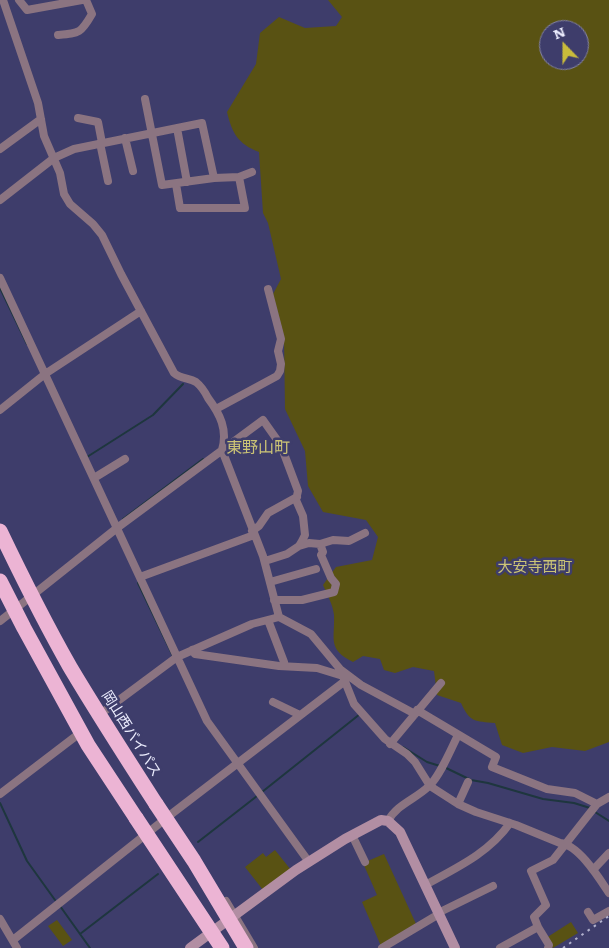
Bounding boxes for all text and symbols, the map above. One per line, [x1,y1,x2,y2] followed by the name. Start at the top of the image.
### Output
[539,20,589,70] north arrow
[550,21,568,43] text: N
[226,438,290,458] district label: 東野山町
[498,559,572,577] district label: 大安寺西町
[98,688,164,780] street label: 岡山西バイパス

